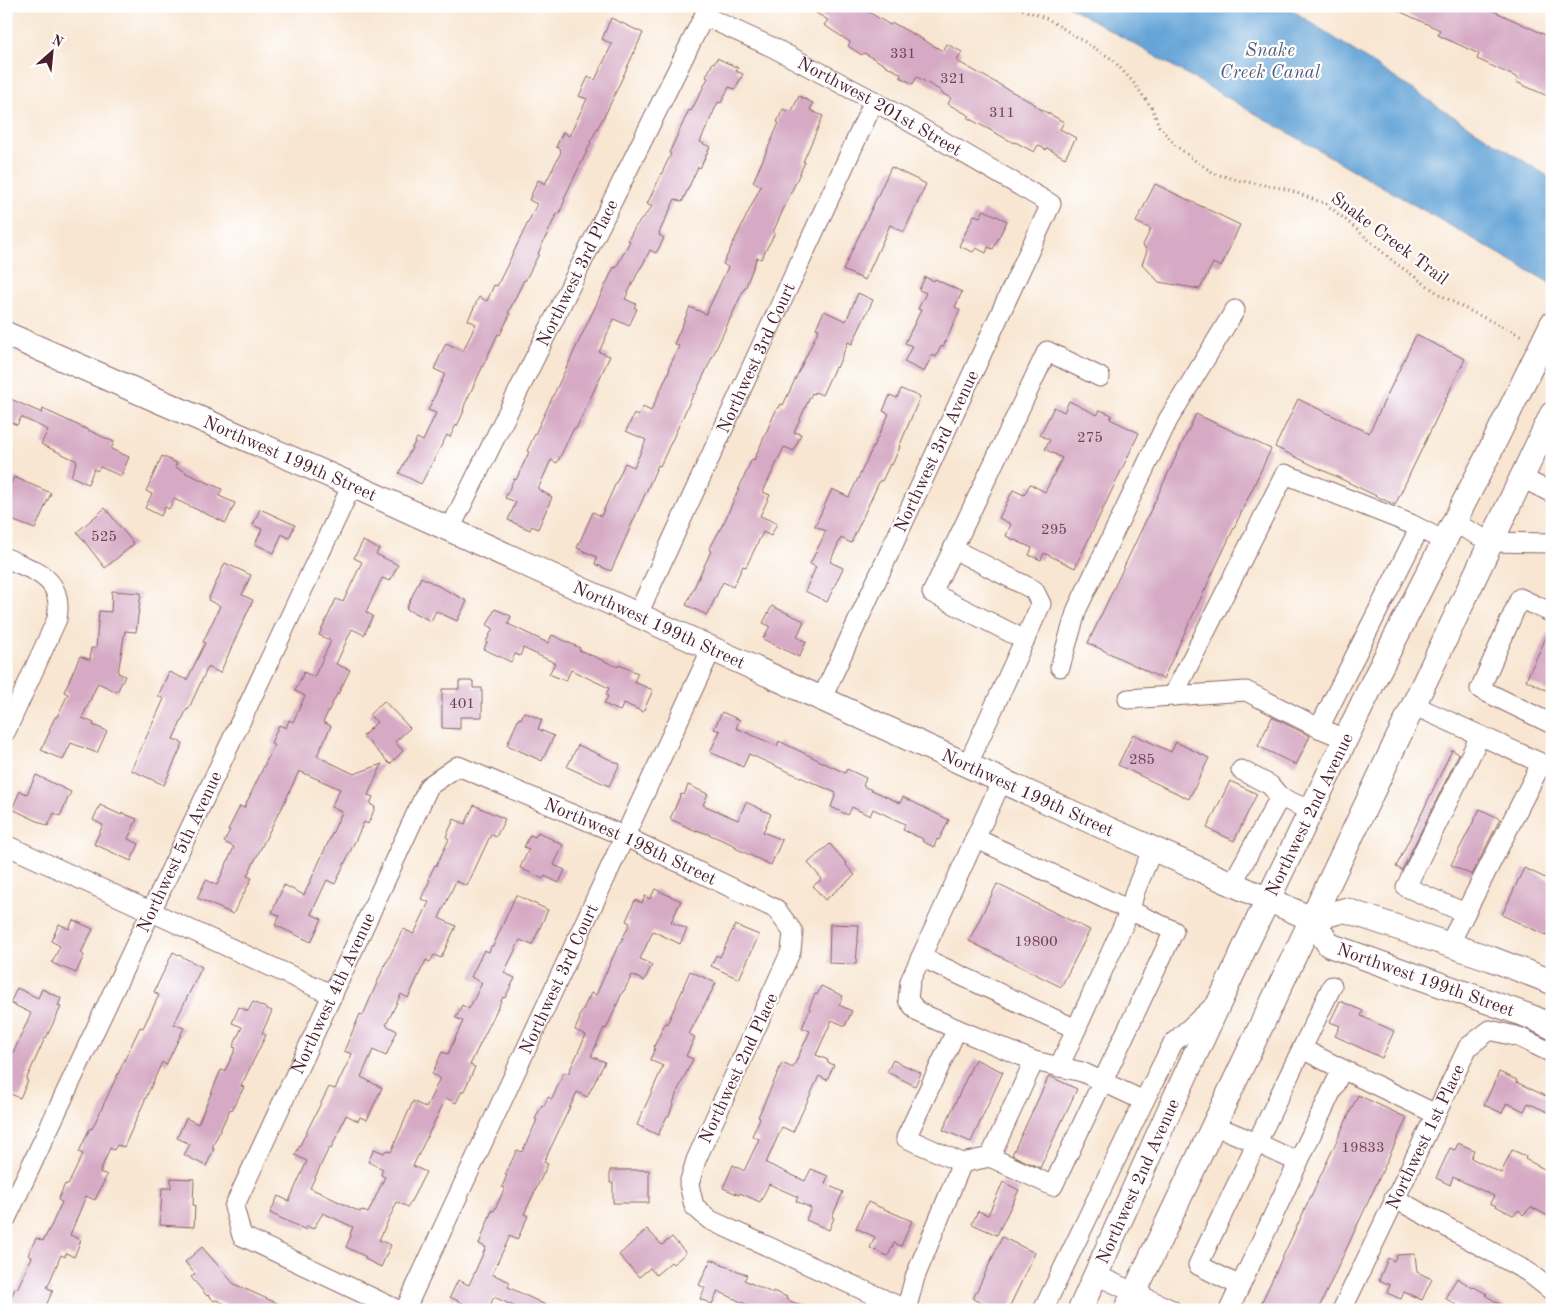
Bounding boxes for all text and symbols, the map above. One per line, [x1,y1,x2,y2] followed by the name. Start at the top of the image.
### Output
[28,28,78,78] north arrow
[50,33,66,50] text: N
[1220,42,1321,83] water label: Snake Creek Canal
[890,47,916,62] house number: 331
[794,54,964,160] street label: Northwest 201st Street
[940,72,966,87] house number: 321
[989,106,1015,121] house number: 311
[1327,189,1452,289] street label: Snake Creek Trail
[534,197,622,349] street label: Northwest 3rd Place
[714,280,799,436] street label: Northwest 3rd Court
[892,368,982,535] street label: Northwest 3rd Avenue
[200,413,379,505] street label: Northwest 199th Street
[1077,431,1103,446] house number: 275
[1041,523,1067,538] house number: 295
[91,530,117,545] house number: 525
[570,579,748,673] street label: Northwest 199th Street
[449,697,475,712] house number: 401
[1263,730,1357,899] street label: Northwest 2nd Avenue
[938,747,1116,840] street label: Northwest 199th Street
[1129,753,1155,768] house number: 285
[134,769,226,935] street label: Northwest 5th Avenue
[541,795,719,889] street label: Northwest 198th Street
[517,901,602,1057] street label: Northwest 3rd Court
[289,910,379,1077] street label: Northwest 4th Avenue
[1014,935,1058,950] house number: 19800
[1334,941,1517,1020] street label: Northwest 199th Street
[696,991,782,1146] street label: Northwest 2nd Place
[1383,1062,1468,1213] street label: Northwest 1st Place
[1094,1096,1183,1267] street label: Northwest 2nd Avenue
[1341,1141,1385,1156] house number: 19833

